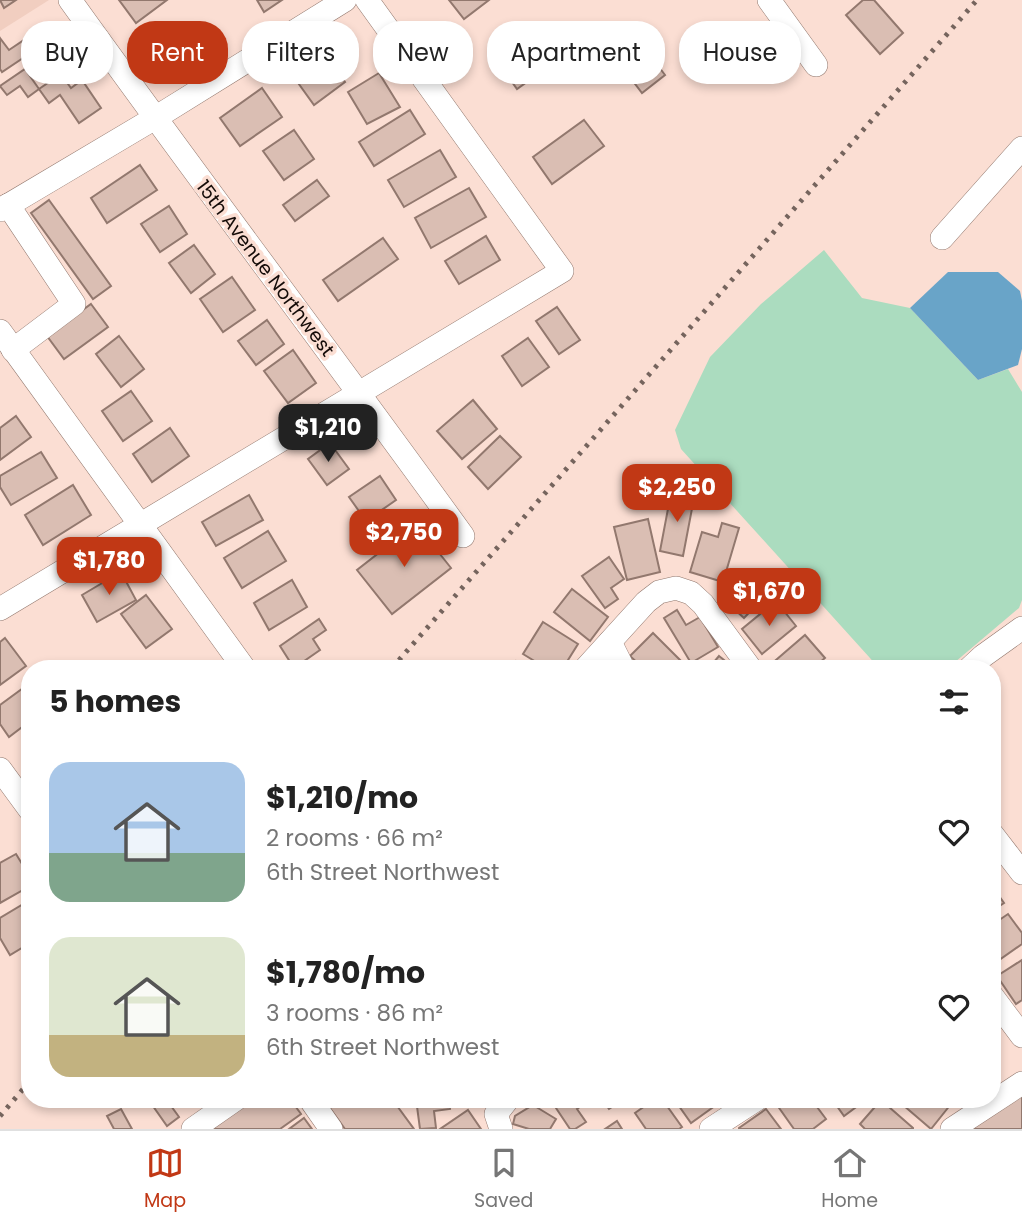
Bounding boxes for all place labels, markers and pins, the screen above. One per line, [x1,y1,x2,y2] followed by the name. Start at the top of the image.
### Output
[271,405,385,464] pin: $1,210
[620,464,734,524] pin: $2,250
[347,510,461,569] pin: $2,750
[52,538,166,597] pin: $1,780
[712,568,826,628] pin: $1,670

